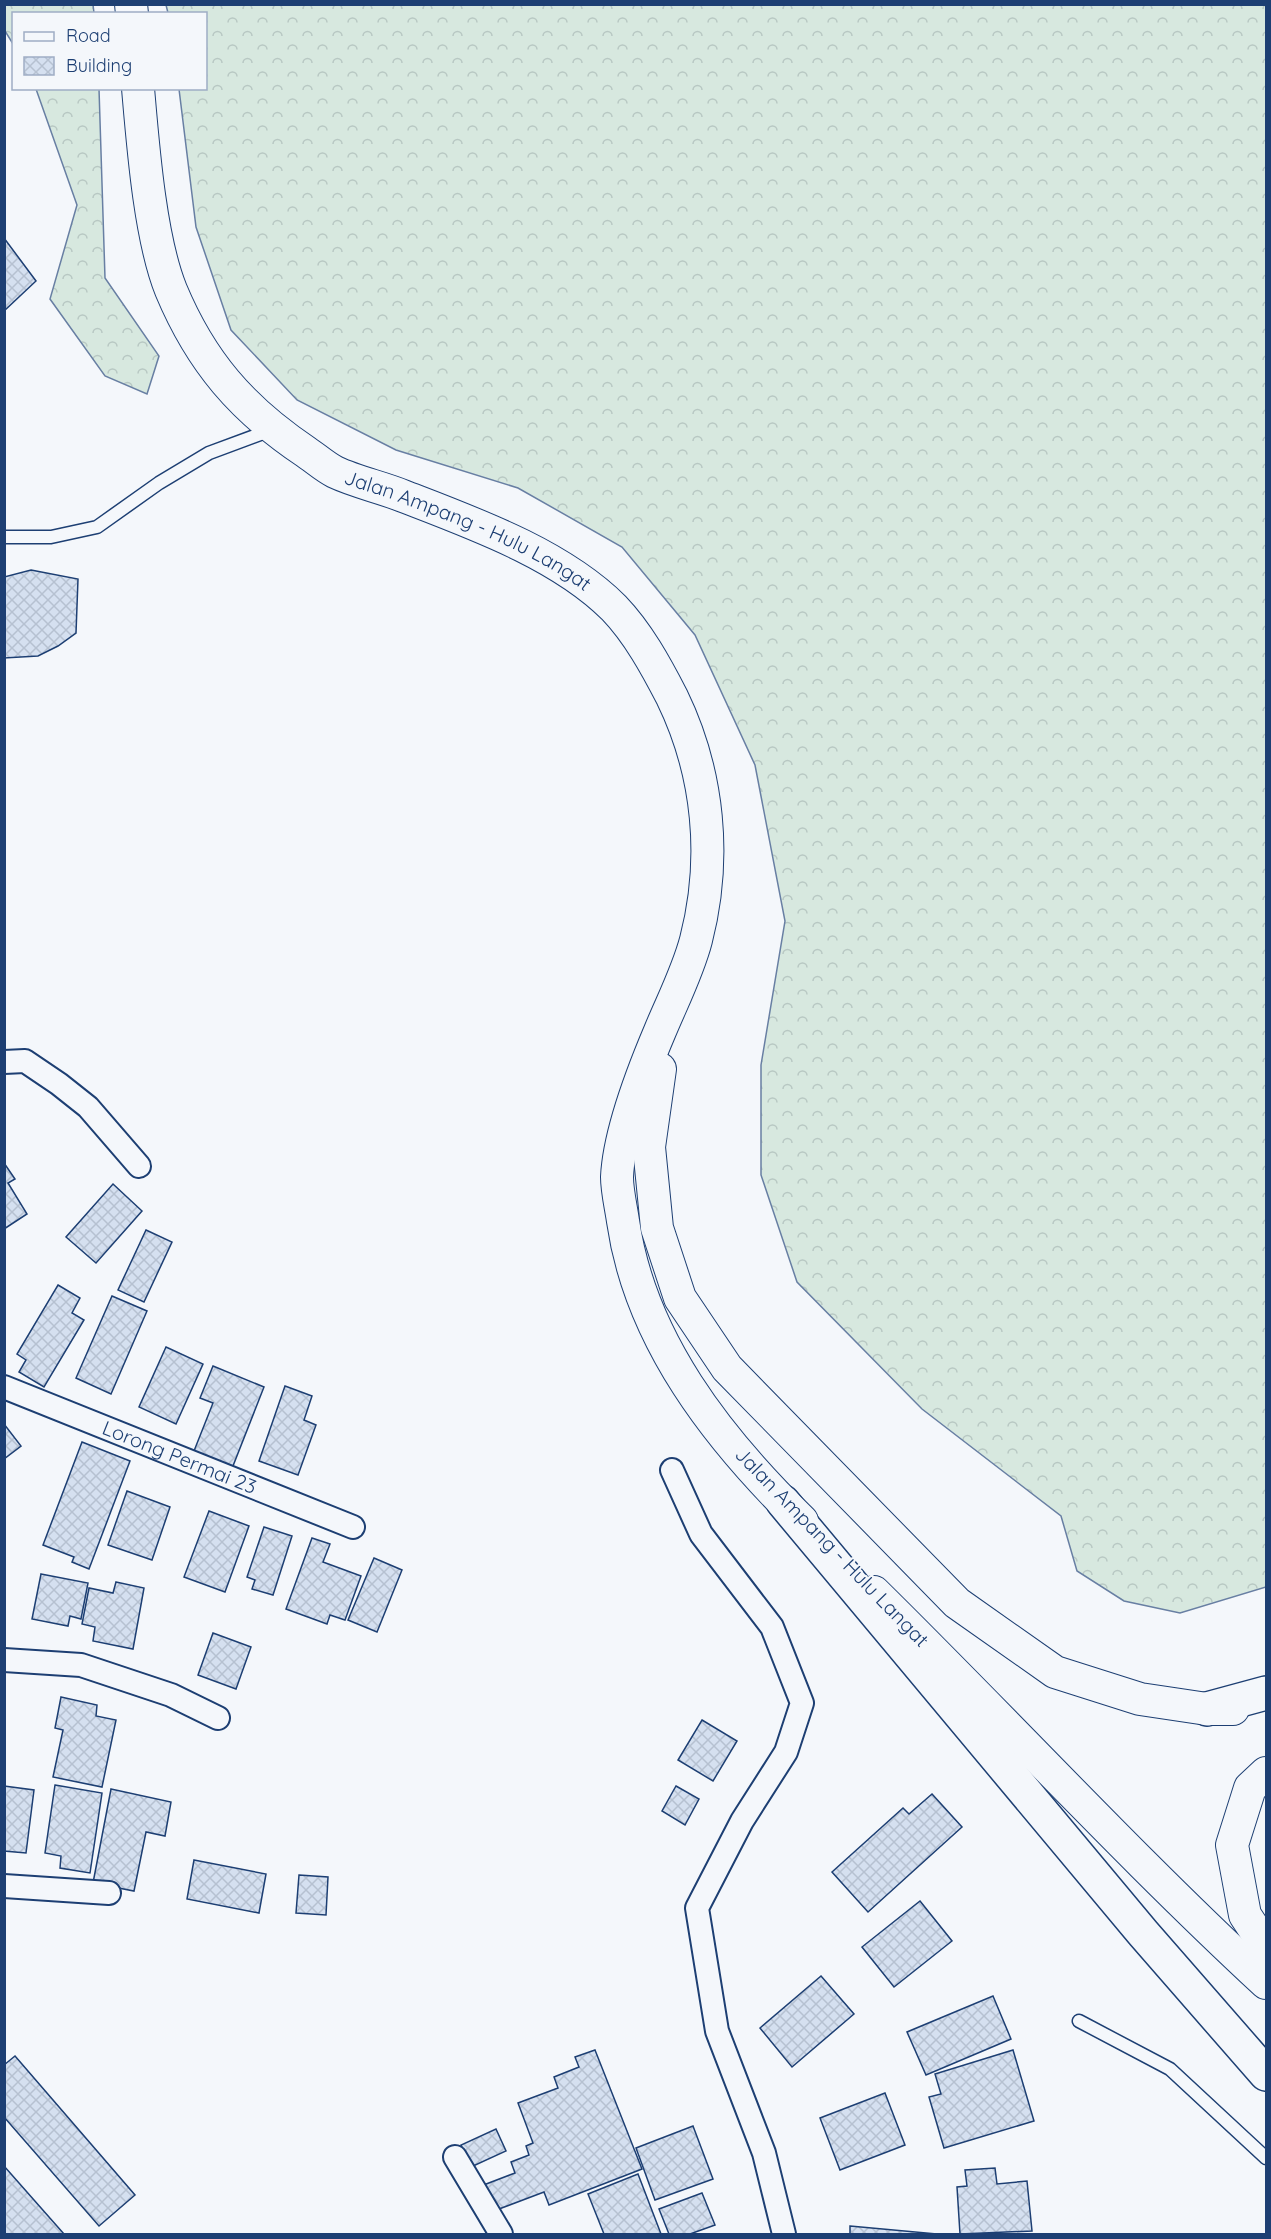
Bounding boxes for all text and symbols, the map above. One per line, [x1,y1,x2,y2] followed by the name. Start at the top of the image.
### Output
[12,12,207,90] legend
[66,24,111,47] text: Road
[66,54,132,77] text: Building
[341,464,597,596] street label: Jalan Ampang - Hulu Langat
[99,1415,260,1499] street label: Lorong Permai 23
[730,1442,935,1652] street label: Jalan Ampang - Hulu Langat

